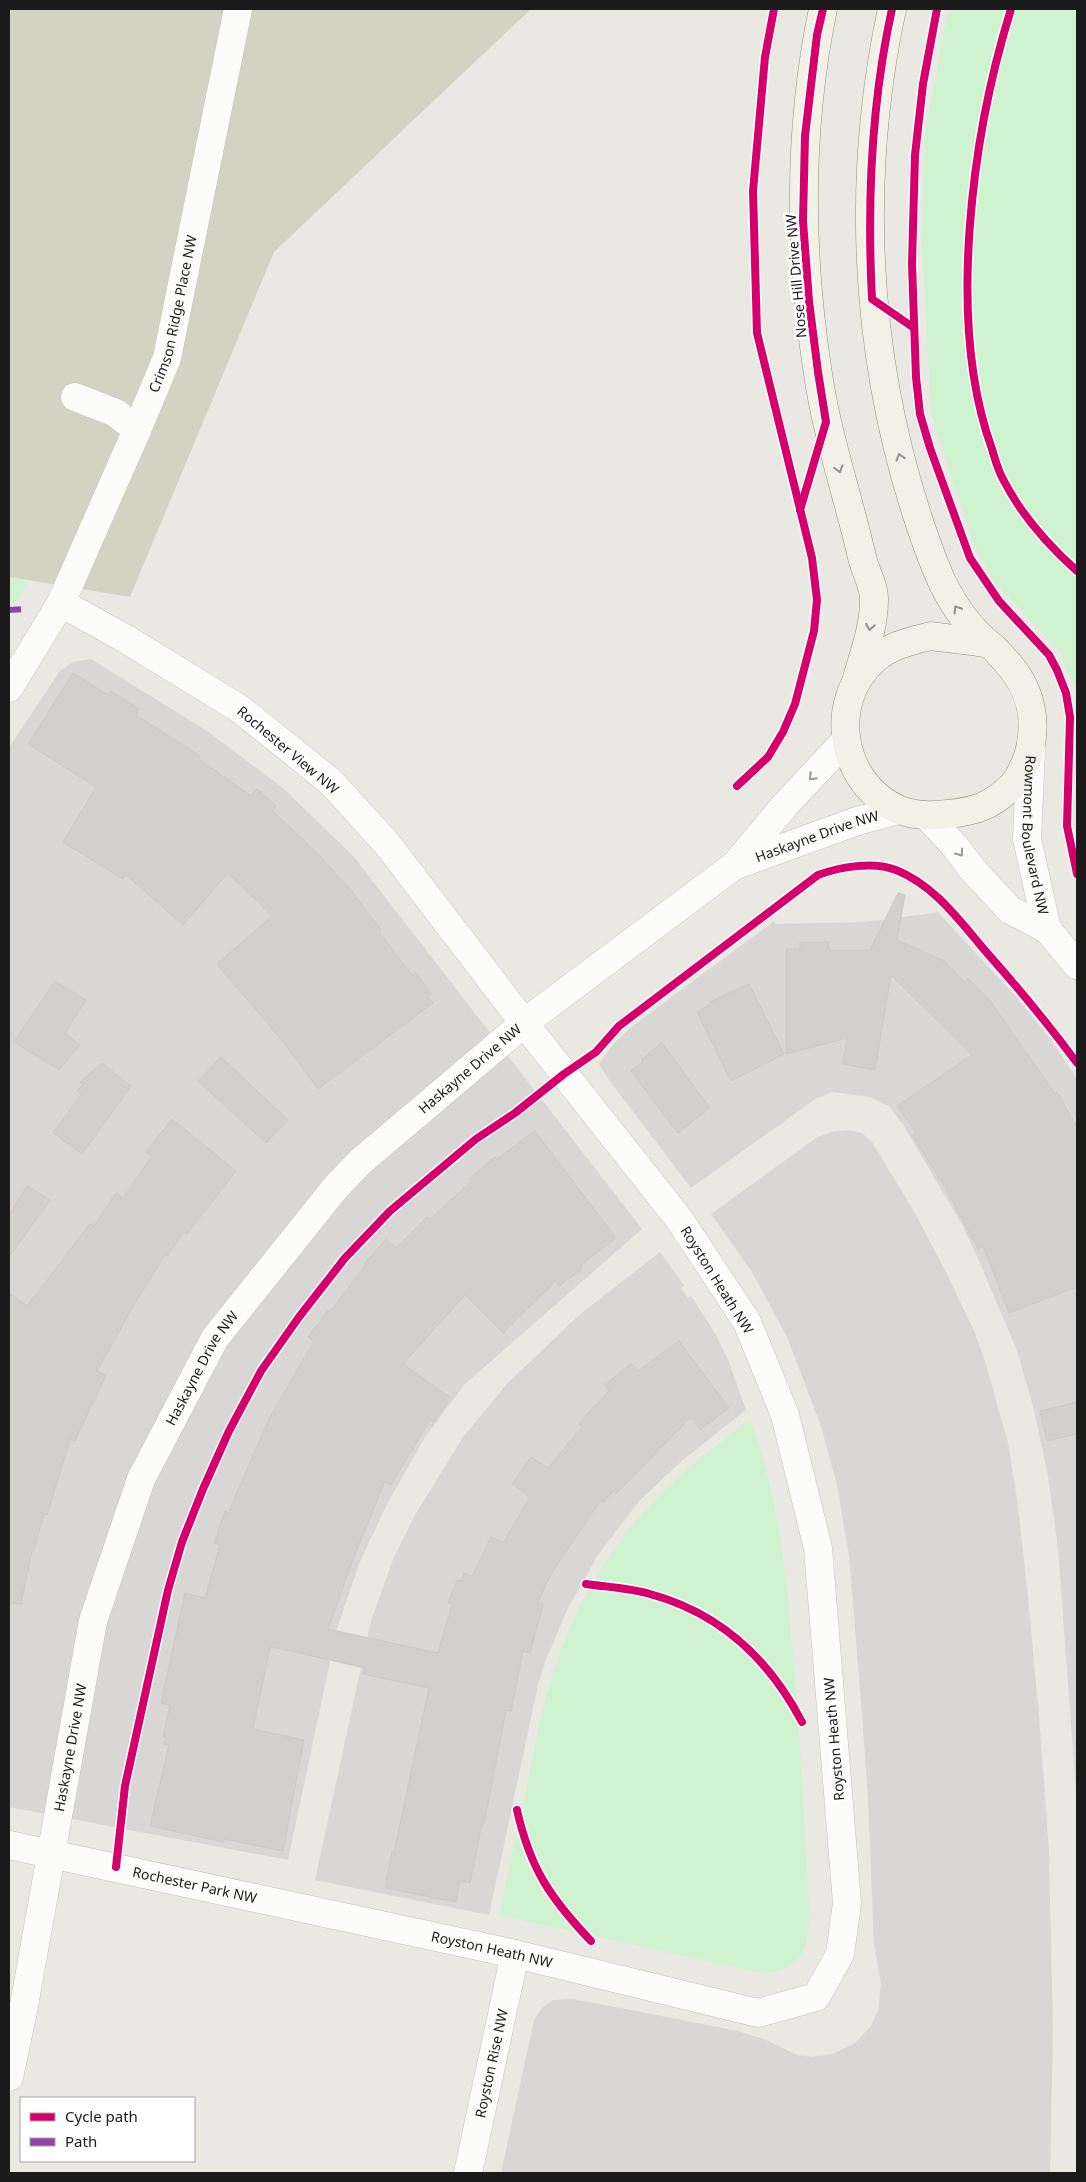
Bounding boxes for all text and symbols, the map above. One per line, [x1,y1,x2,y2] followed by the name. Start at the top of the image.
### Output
[781,213,810,339] street label: Nose Hill Drive NW
[144,233,201,395] street label: Crimson Ridge Place NW
[896,454,906,462] one-way arrow
[834,465,844,473] one-way arrow
[954,605,964,614] one-way arrow
[866,622,876,631] one-way arrow
[233,701,343,798] street label: Rochester View NW
[1018,755,1054,916] street label: Rowmont Boulevard NW
[809,771,818,780] one-way arrow
[752,806,881,866] street label: Haskayne Drive NW
[954,847,963,856] one-way arrow
[414,1019,525,1118] street label: Haskayne Drive NW
[677,1222,758,1337] street label: Royston Heath NW
[161,1307,242,1429] street label: Haskayne Drive NW
[819,1677,848,1801] street label: Royston Heath NW
[49,1682,91,1813] street label: Haskayne Drive NW
[131,1862,259,1907] street label: Rochester Park NW
[430,1926,555,1972] street label: Royston Heath NW
[470,2007,512,2120] street label: Royston Rise NW
[20,2097,195,2162] legend
[65,2106,138,2126] text: Cycle path
[65,2131,97,2151] text: Path

